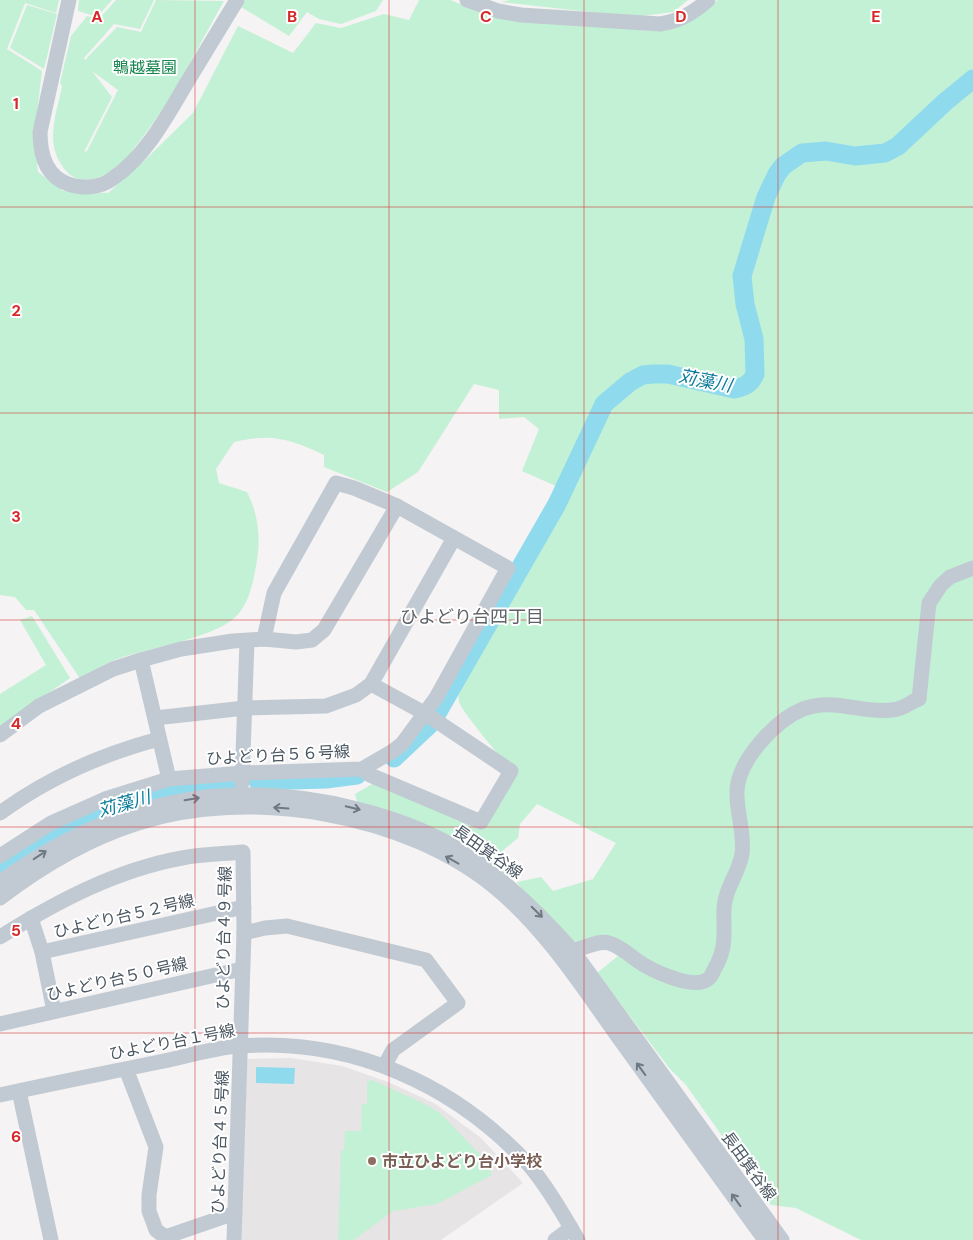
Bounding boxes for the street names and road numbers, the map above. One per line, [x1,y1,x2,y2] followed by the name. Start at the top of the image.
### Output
[206,741,350,769] street label: ひよどり台５６号線
[449,820,527,884] street label: 長田箕谷線
[212,866,236,1010] street label: ひよどり台４９号線
[51,890,197,942] street label: ひよどり台５２号線
[44,953,190,1005] street label: ひよどり台５０号線
[107,1019,237,1065] street label: ひよどり台１号線
[207,1070,233,1214] street label: ひよどり台４５号線
[717,1127,781,1205] street label: 長田箕谷線

